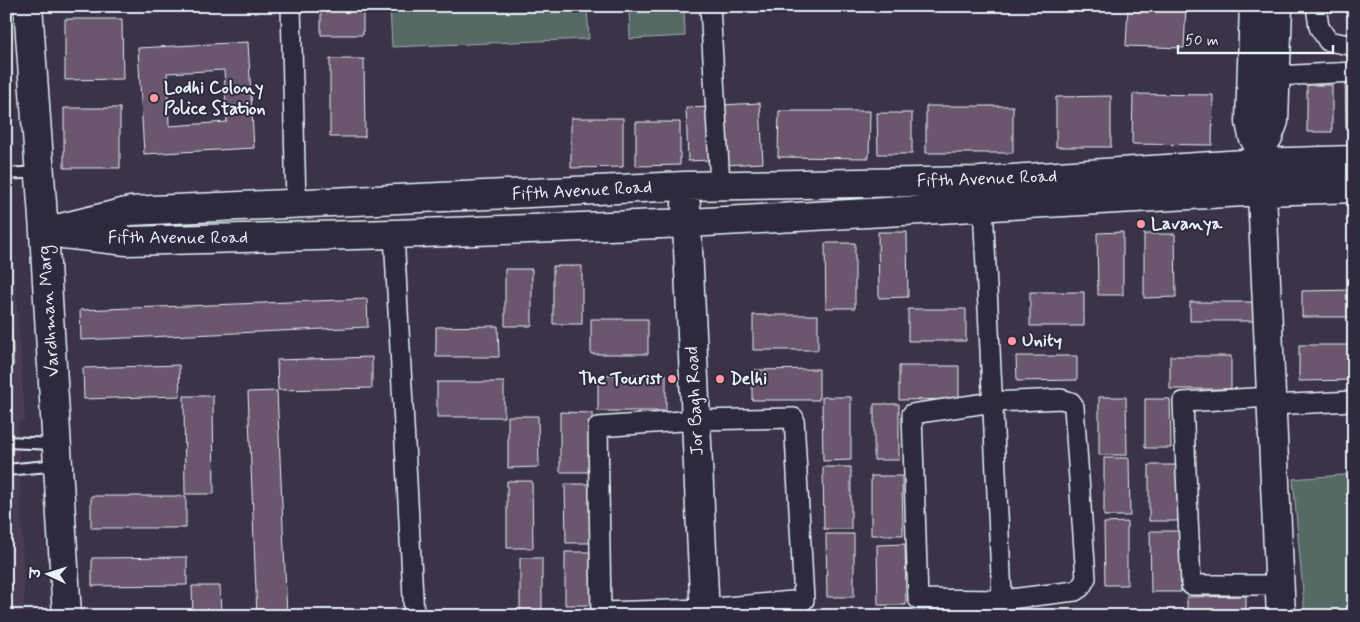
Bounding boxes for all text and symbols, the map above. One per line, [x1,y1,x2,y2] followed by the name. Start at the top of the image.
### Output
[1178,22,1332,54] scale bar
[1185,31,1219,51] text: 50 m
[164,76,266,121] place label: Lodhi Colony Police Station
[148,92,160,104] marker: Lodhi Colony Police Station
[916,165,1058,193] street label: Fifth Avenue Road
[511,175,653,207] street label: Fifth Avenue Road
[1151,212,1223,236] place label: Lavanya
[1135,218,1147,230] marker: Lavanya
[108,226,248,250] street label: Fifth Avenue Road
[32,244,67,378] street label: Vardhman Marg
[1022,329,1062,353] place label: Unity
[1006,335,1018,347] marker: Unity
[680,346,710,456] street label: Jor Bagh Road
[578,367,663,391] place label: The Tourist
[730,367,767,391] place label: Delhi
[666,373,678,385] marker: The Tourist
[714,373,726,385] marker: Delhi
[22,550,72,600] north arrow
[27,566,45,580] text: उ

